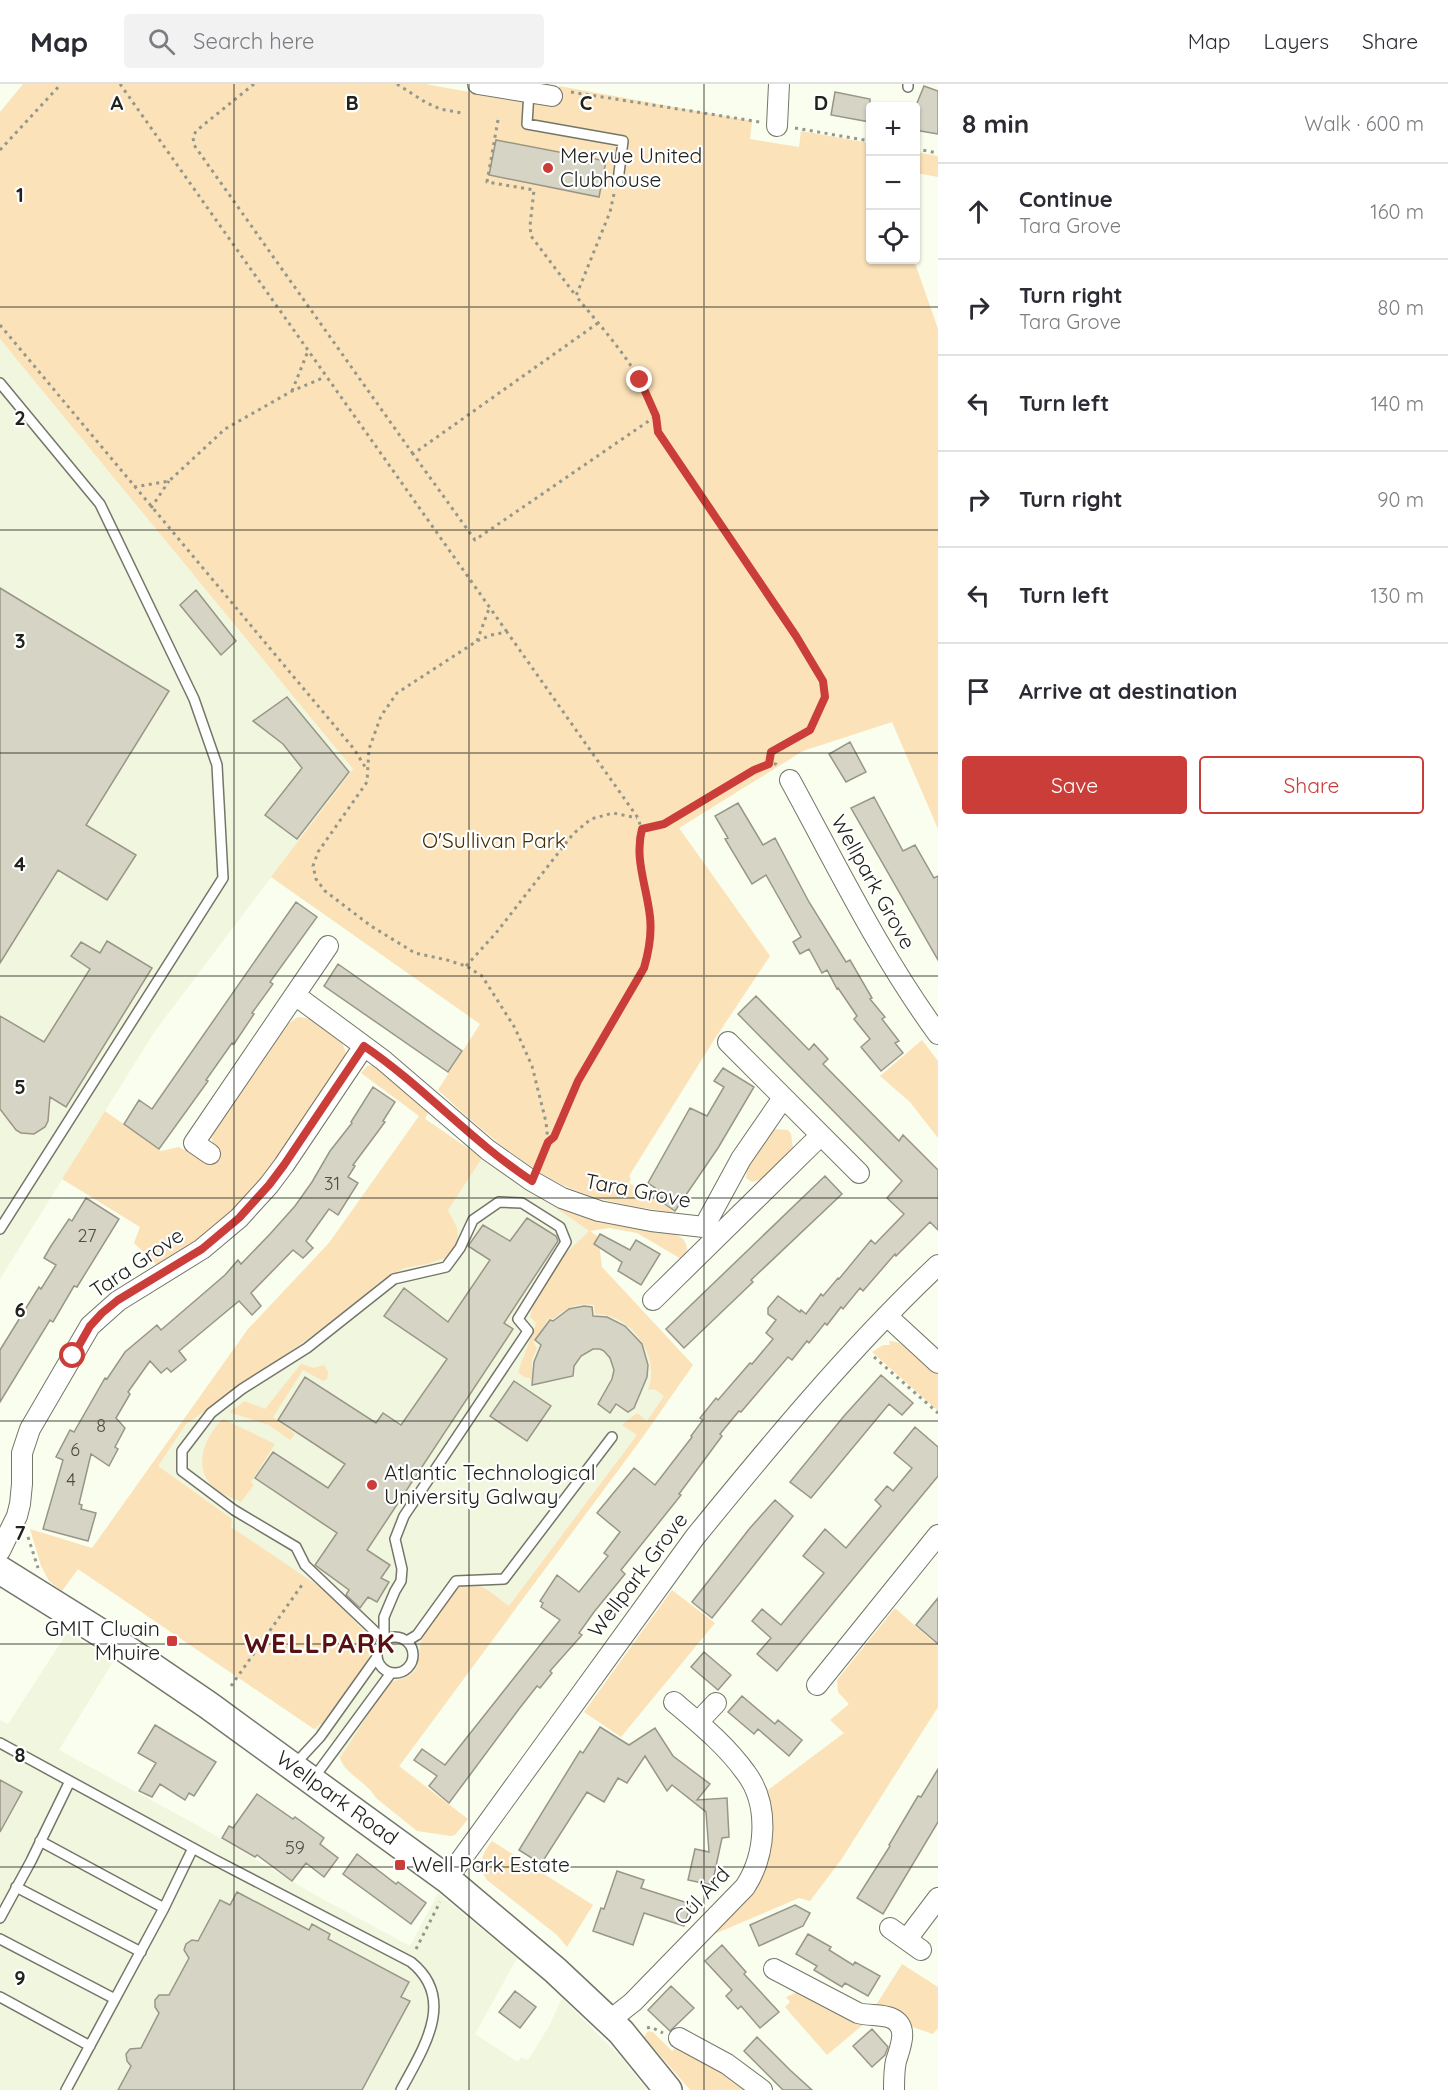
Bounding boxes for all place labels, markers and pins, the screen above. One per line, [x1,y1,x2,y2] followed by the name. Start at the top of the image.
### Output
[560,142,702,192] place label: Mervue United Clubhouse
[541,161,555,175] marker: Mervue United Clubhouse
[384,1459,596,1509] place label: Atlantic Technological University Galway
[365,1478,379,1492] marker: Atlantic Technological University Galway
[45,1615,160,1665] place label: GMIT Cluain Mhuire
[165,1634,179,1648] marker: GMIT Cluain Mhuire
[412,1851,570,1877] place label: Well Park Estate
[393,1858,407,1872] marker: Well Park Estate

